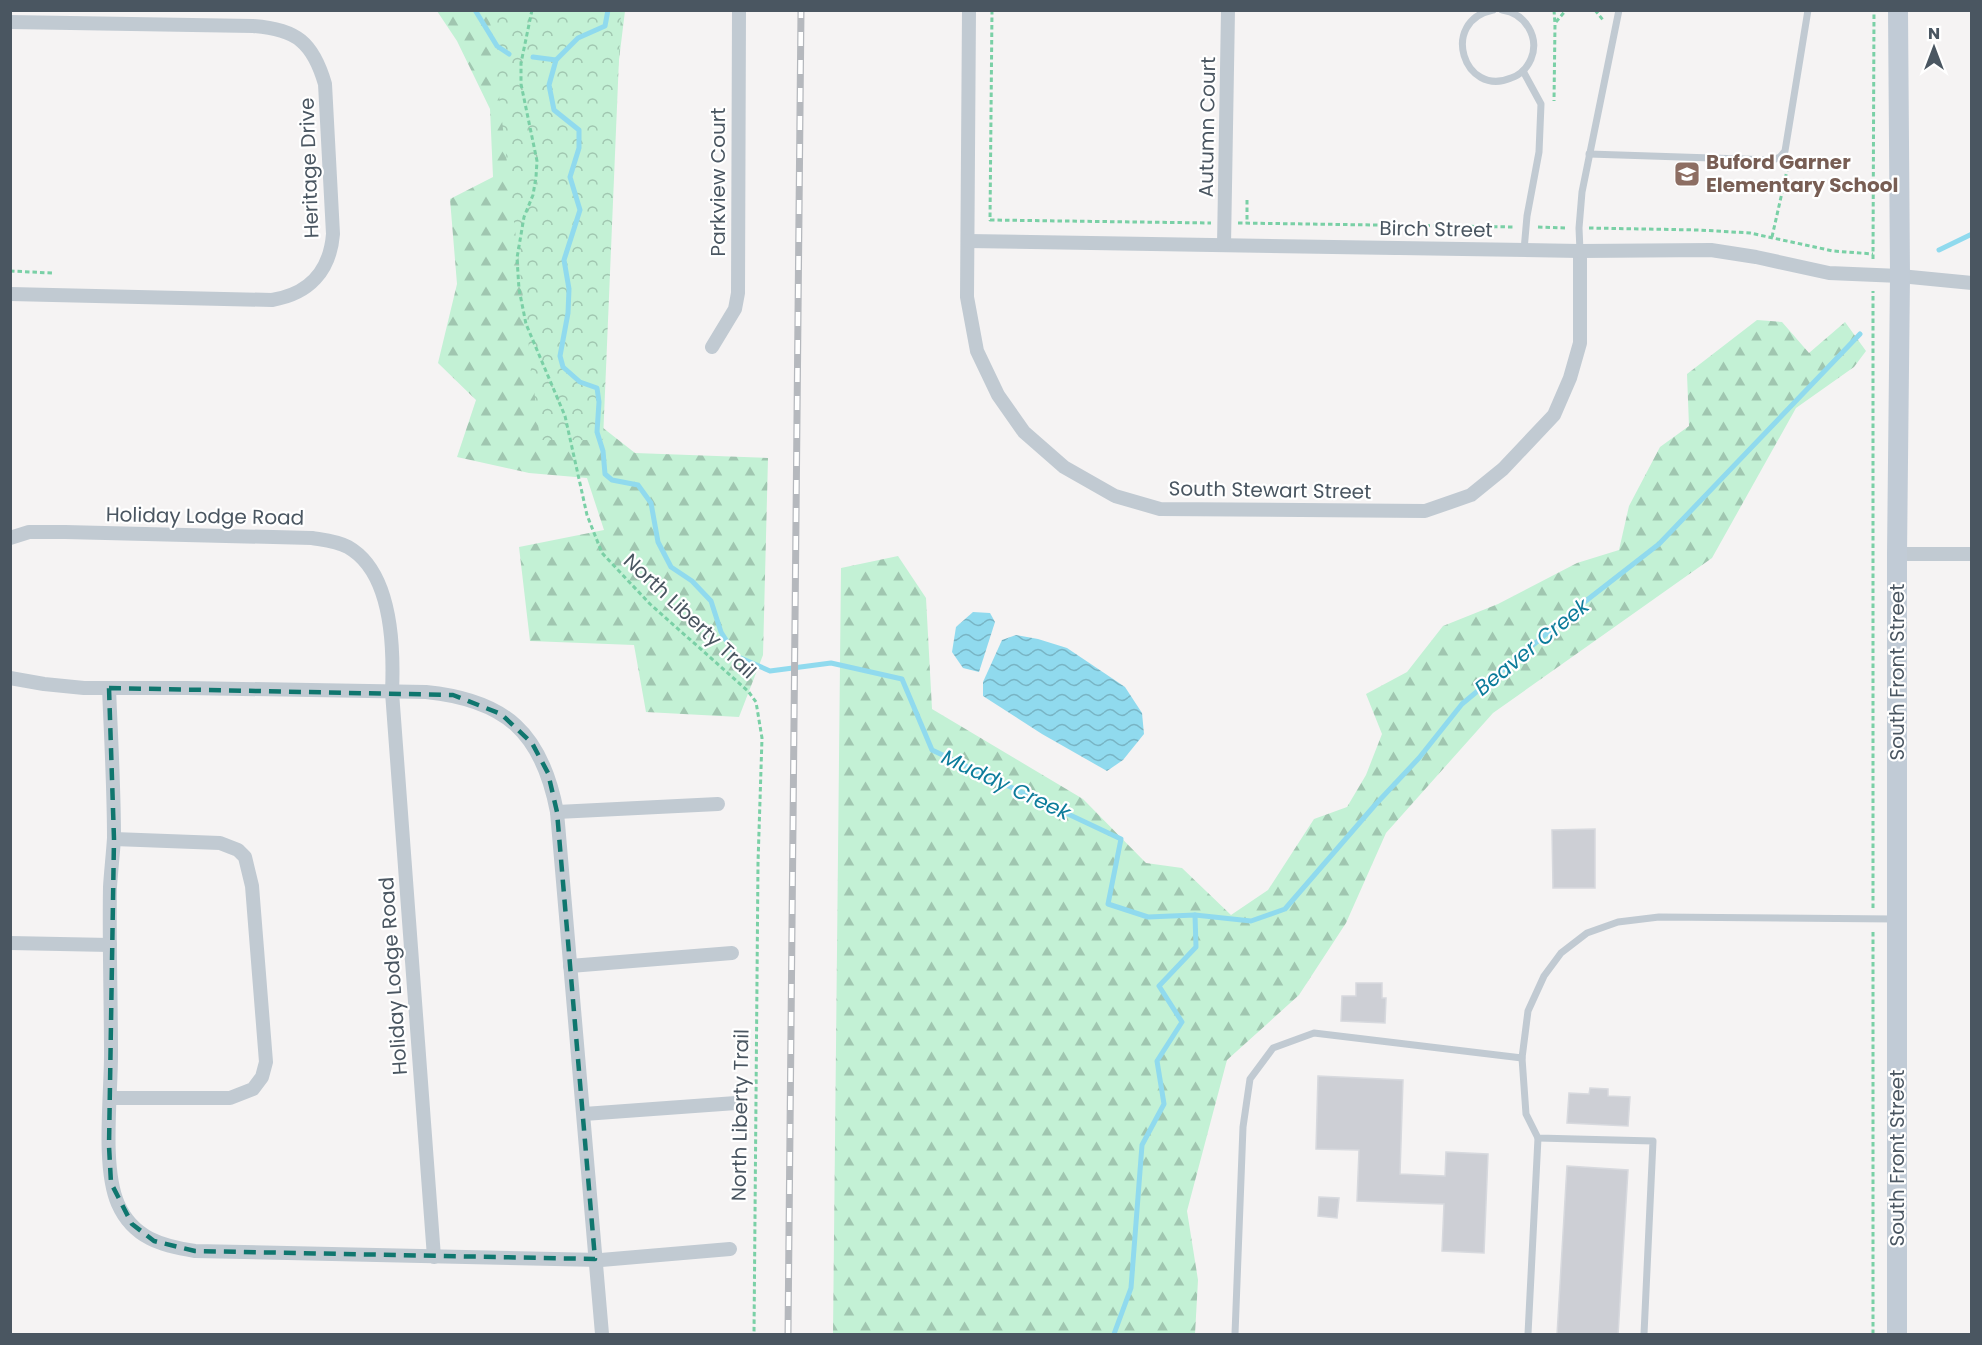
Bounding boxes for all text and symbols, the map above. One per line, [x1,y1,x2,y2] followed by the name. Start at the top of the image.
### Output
[1904,18,1964,78] north arrow
[1928,22,1940,45] text: N
[1192,56,1222,198] street label: Autumn Court
[293,97,325,239] street label: Heritage Drive
[704,108,732,256] street label: Parkview Court
[1706,148,1898,199] place label: Buford Garner Elementary School
[1672,159,1702,189] school or university icon: Buford Garner Elementary School
[1379,214,1493,244] street label: Birch Street
[1168,474,1372,506] street label: South Stewart Street
[106,500,304,532] street label: Holiday Lodge Road
[617,547,763,685] street label: North Liberty Trail
[1883,583,1911,761] street label: South Front Street
[1468,591,1596,702] water label: Beaver Creek
[937,742,1076,828] water label: Muddy Creek
[372,876,414,1076] street label: Holiday Lodge Road
[724,1029,756,1201] street label: North Liberty Trail
[1883,1069,1911,1247] street label: South Front Street

